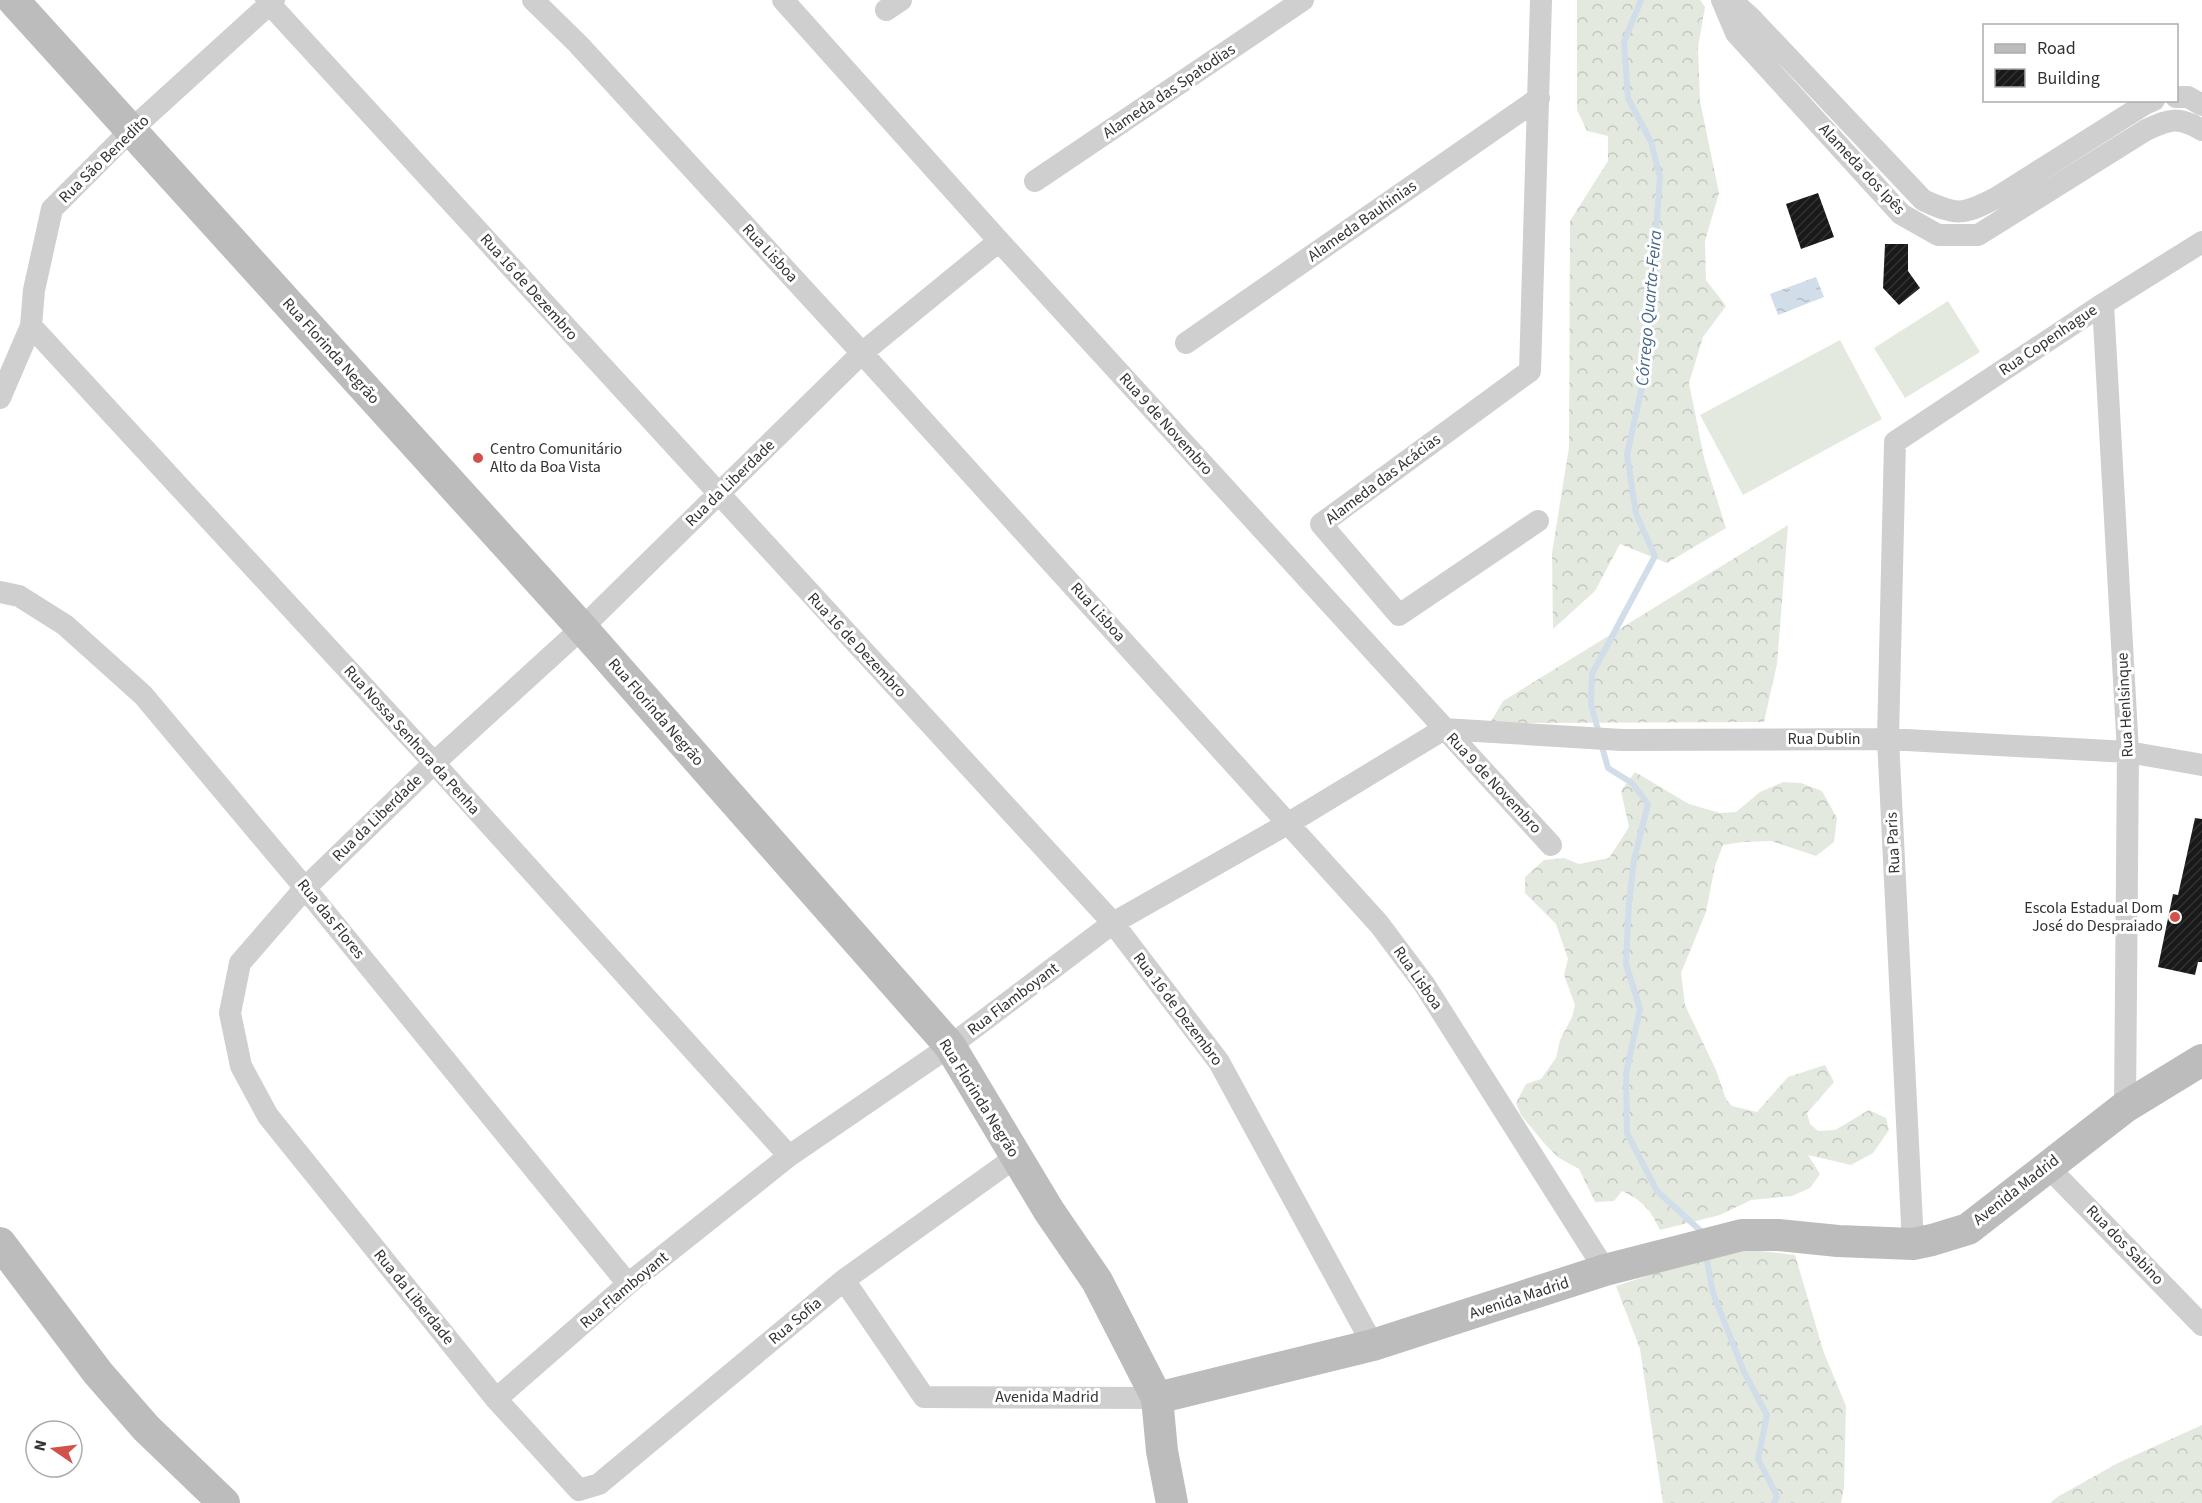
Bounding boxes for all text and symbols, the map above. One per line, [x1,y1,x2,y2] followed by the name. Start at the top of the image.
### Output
[1983,24,2178,102] legend
[2037,36,2076,61] text: Road
[1098,38,1240,144] street label: Alameda das Spatodias
[2037,66,2100,91] text: Building
[54,110,154,208] street label: Rua São Benedito
[1814,119,1910,220] street label: Alameda dos Ipês
[1303,175,1421,267] street label: Alameda Bauhinias
[737,219,803,287] street label: Rua Lisboa
[475,229,583,345] street label: Rua 16 de Dezembro
[1630,229,1668,387] water label: Córrego Quarta-Feira
[277,293,385,409] street label: Rua Florinda Negrão
[1995,299,2101,381] street label: Rua Copenhague
[1114,368,1218,480] street label: Rua 9 de Novembro
[1321,428,1445,530] street label: Alameda das Acácias
[680,434,780,532] street label: Rua da Liberdade
[490,438,622,478] place label: Centro Comunitário Alto da Boa Vista
[471,451,485,465] marker: Centro Comunitário Alto da Boa Vista
[1065,578,1131,646] street label: Rua Lisboa
[802,587,912,703] street label: Rua 16 de Dezembro
[2111,652,2139,758] street label: Rua Henlsinque
[603,653,709,771] street label: Rua Florinda Negrão
[339,661,485,819] street label: Rua Nossa Senhora da Penha
[1441,728,1547,838] street label: Rua 9 de Novembro
[1787,728,1861,750] street label: Rua Dublin
[327,769,427,867] street label: Rua da Liberdade
[1880,811,1906,874] street label: Rua Paris
[292,875,370,964] street label: Rua das Flores
[2024,897,2163,937] place label: Escola Estadual Dom José do Despraiado
[2168,910,2182,924] marker: Escola Estadual Dom José do Despraiado
[1388,942,1448,1014] street label: Rua Lisboa
[1128,948,1228,1070] street label: Rua 16 de Dezembro
[963,957,1064,1041] street label: Rua Flamboyant
[934,1034,1024,1162] street label: Rua Florinda Negrão
[1968,1149,2064,1231] street label: Avenida Madrid
[2081,1200,2169,1290] street label: Rua dos Sabino
[369,1245,459,1349] street label: Rua da Liberdade
[575,1246,673,1334] street label: Rua Flamboyant
[1466,1272,1572,1324] street label: Avenida Madrid
[764,1292,826,1350] street label: Rua Sofia
[995,1386,1099,1408] street label: Avenida Madrid
[24,1419,84,1479] north arrow
[28,1438,52,1453] text: N

